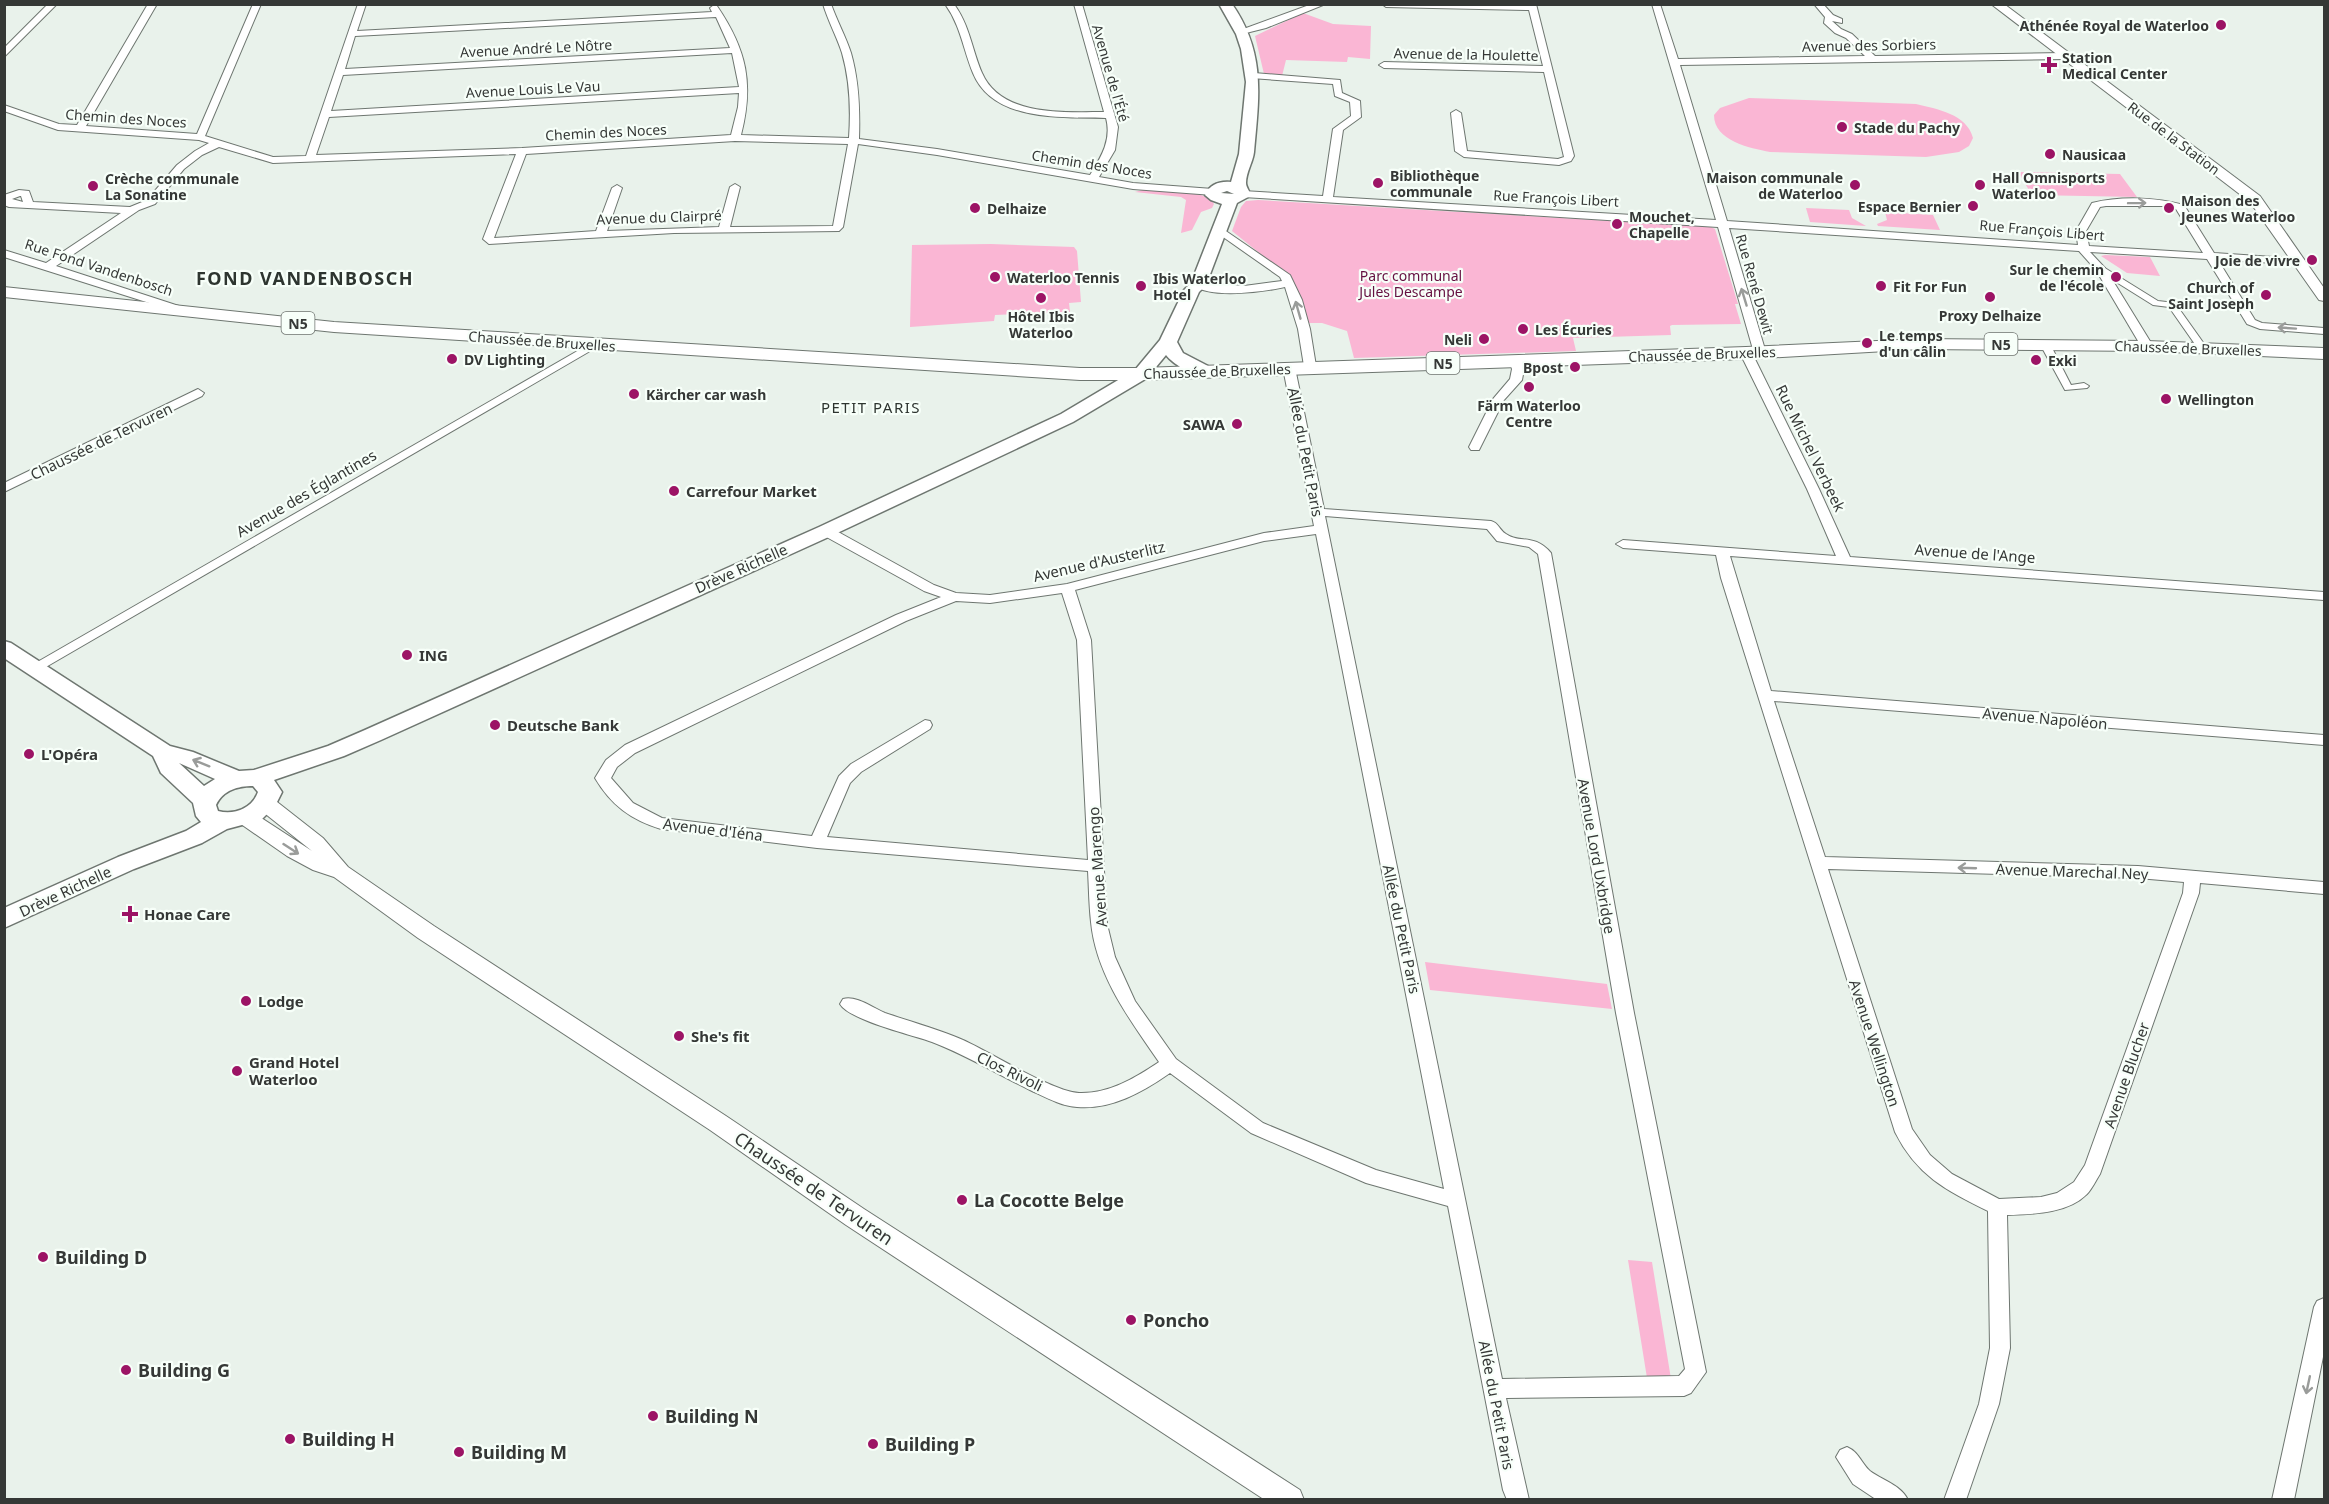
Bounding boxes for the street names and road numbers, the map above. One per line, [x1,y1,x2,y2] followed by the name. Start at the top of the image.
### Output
[1088,22,1134,124] street label: Avenue de l'Été
[1802,34,1937,56] street label: Avenue des Sorbiers
[459,35,613,61] street label: Avenue André Le Nôtre
[1393,43,1539,65] street label: Avenue de la Houlette
[465,76,601,102] street label: Avenue Louis Le Vau
[2124,97,2224,179] street label: Rue de la Station
[65,104,188,132] street label: Chemin des Noces
[545,119,668,145] street label: Chemin des Noces
[1030,145,1154,183] street label: Chemin des Noces
[1493,185,1619,211] street label: Rue François Libert
[596,205,722,229] street label: Avenue du Clairpré
[1979,215,2105,245] street label: Rue François Libert
[1732,232,1778,336] street label: Rue René Dewit
[23,234,175,300] street label: Rue Fond Vandenbosch
[282,312,314,334] road number: N5
[468,326,616,356] street label: Chaussée de Bruxelles
[1984,333,2018,355] road number: N5
[2114,336,2262,360] street label: Chaussée de Bruxelles
[1628,342,1776,366] street label: Chaussée de Bruxelles
[1426,352,1460,374] road number: N5
[1143,359,1291,383] street label: Chaussée de Bruxelles
[1772,381,1850,515] street label: Rue Michel Verbeek
[1284,386,1328,518] street label: Allée du Petit Paris
[27,398,175,484] street label: Chaussée de Tervuren
[232,445,380,541] street label: Avenue des Églantines
[1031,536,1167,586] street label: Avenue d'Austerlitz
[692,539,790,597] street label: Drève Richelle
[1914,539,2036,567] street label: Avenue de l'Ange
[1982,703,2108,733] street label: Avenue Napoléon
[1573,777,1621,935] street label: Avenue Lord Uxbridge
[1083,806,1111,928] street label: Avenue Marengo
[662,813,764,845] street label: Avenue d'Iéna
[1995,858,2149,884] street label: Avenue Marechal Ney
[16,861,114,921] street label: Drève Richelle
[1379,863,1425,995] street label: Allée du Petit Paris
[1845,977,1905,1109] street label: Avenue Wellington
[2099,1019,2153,1131] street label: Avenue Blucher
[974,1046,1046,1096] street label: Clos Rivoli
[730,1126,898,1250] street label: Chaussée de Tervuren
[1475,1339,1519,1471] street label: Allée du Petit Paris

